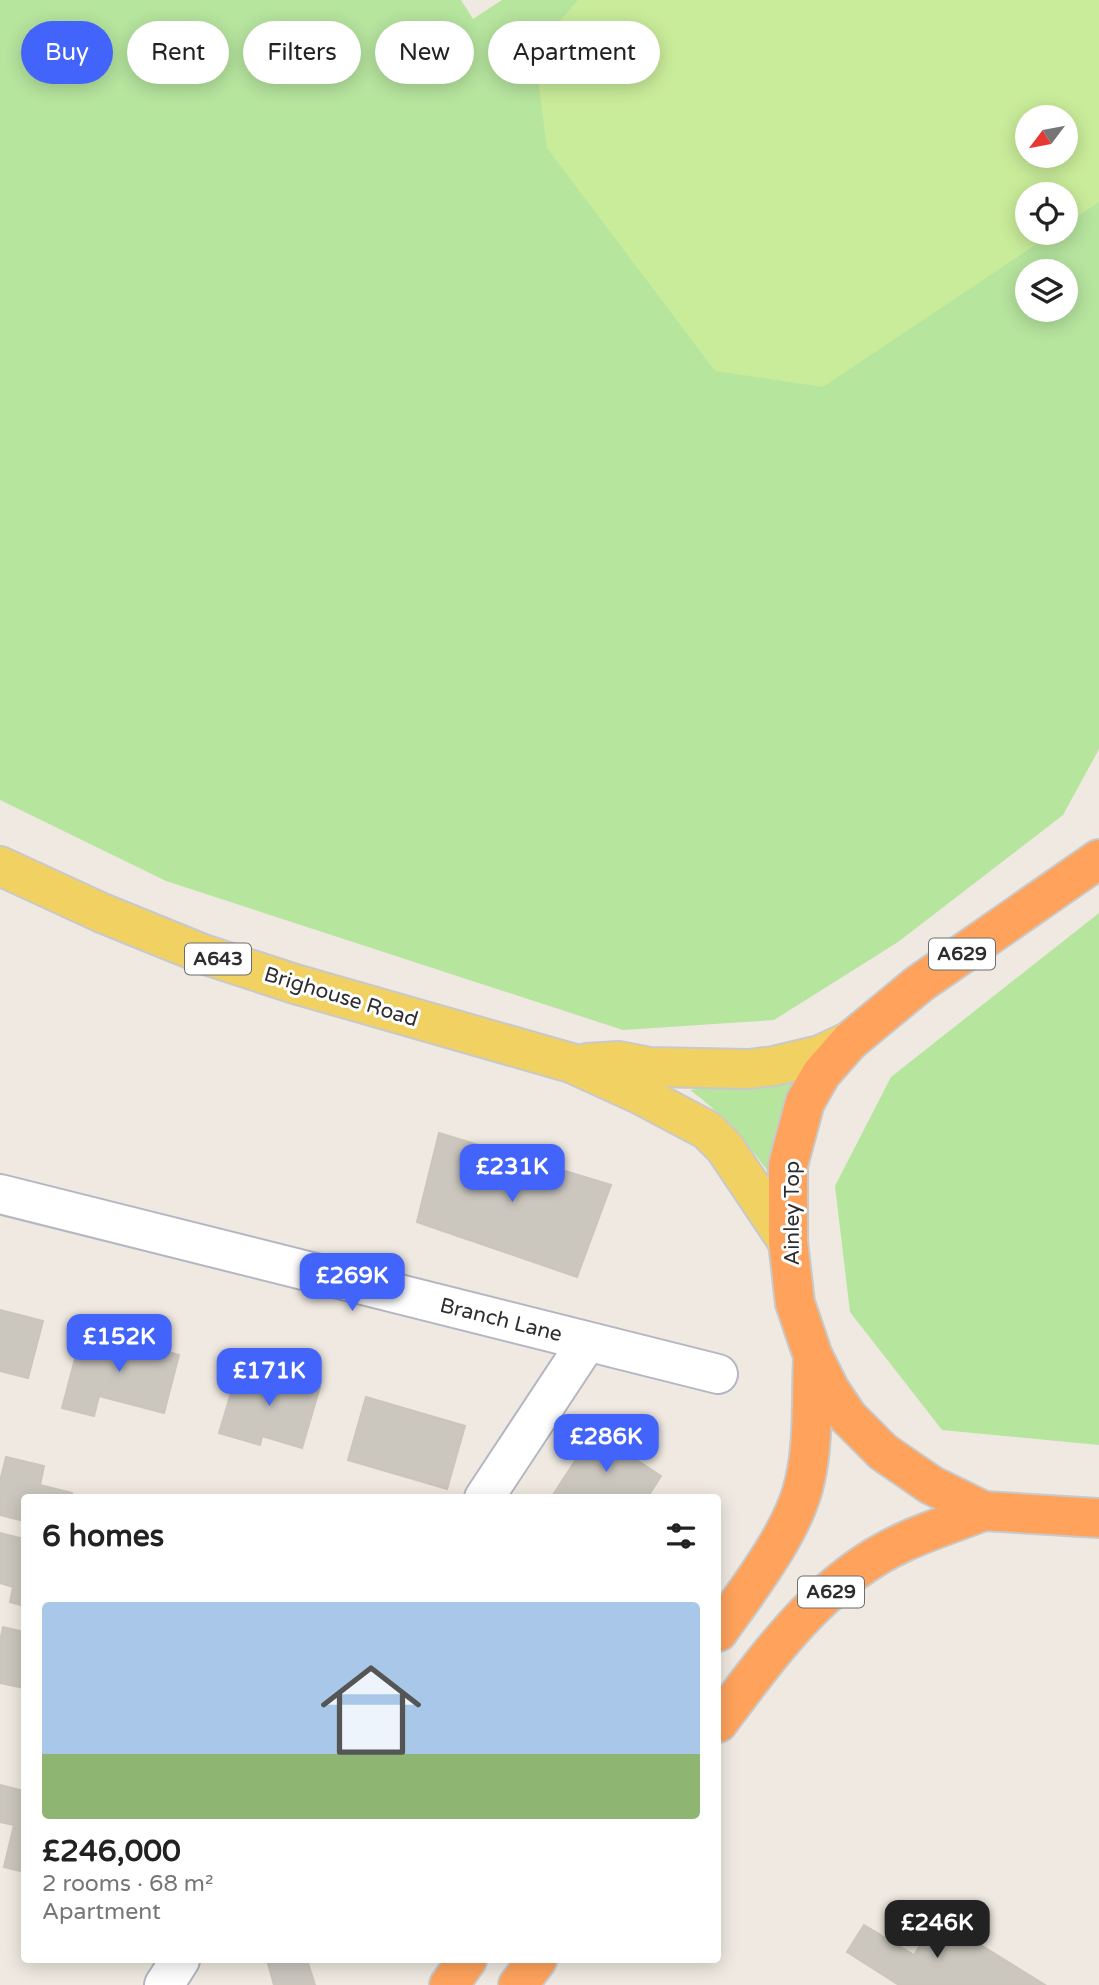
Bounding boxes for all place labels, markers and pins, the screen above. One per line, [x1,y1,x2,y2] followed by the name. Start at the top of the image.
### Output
[463,1144,561,1204] pin: £231K
[303,1254,401,1313] pin: £269K
[70,1314,168,1374] pin: £152K
[220,1348,318,1408] pin: £171K
[557,1414,655,1474] pin: £286K
[888,1900,986,1960] pin: £246K

